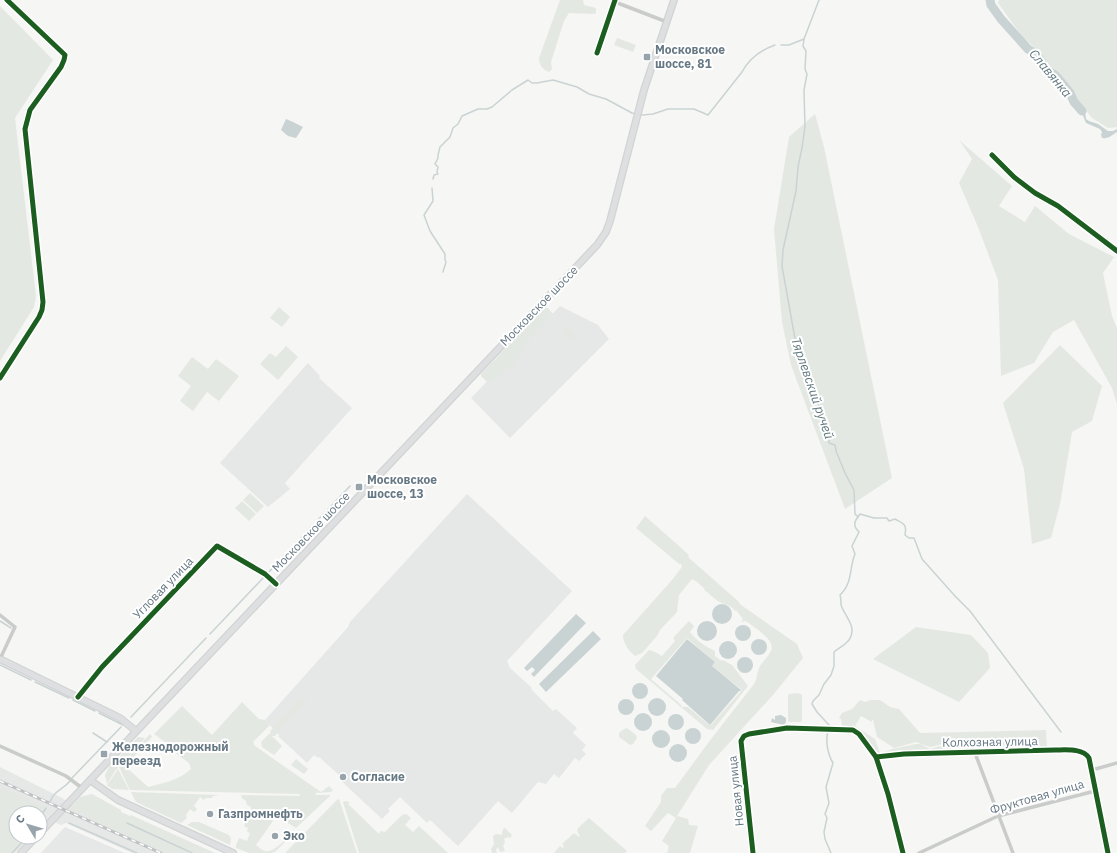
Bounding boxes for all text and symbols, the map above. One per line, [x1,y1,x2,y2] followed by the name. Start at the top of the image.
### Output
[655,42,725,71] place label: Московское шоссе, 81
[1026,46,1076,101] water label: Славянка
[642,52,652,62] marker: Московское шоссе, 81
[497,262,581,349] street label: Московское шоссе
[787,335,838,441] water label: Тярлевский ручей
[367,472,437,501] place label: Московское шоссе, 13
[354,482,364,492] marker: Московское шоссе, 13
[269,488,353,575] street label: Московское шоссе
[129,553,196,622] street label: Угловая улица
[942,733,1039,750] street label: Колхозная улица
[112,739,229,768] place label: Железнодорожный переезд
[99,749,109,759] marker: Железнодорожный переезд
[724,755,747,827] street label: Новая улица
[351,769,405,784] place label: Согласие
[338,772,348,782] marker: Согласие
[988,776,1086,817] street label: Фруктовая улица
[8,805,48,845] north arrow
[218,806,303,821] place label: Газпромнефть
[205,809,215,819] marker: Газпромнефть
[12,812,28,826] text: С
[283,828,305,843] place label: Эко
[270,831,280,841] marker: Эко

